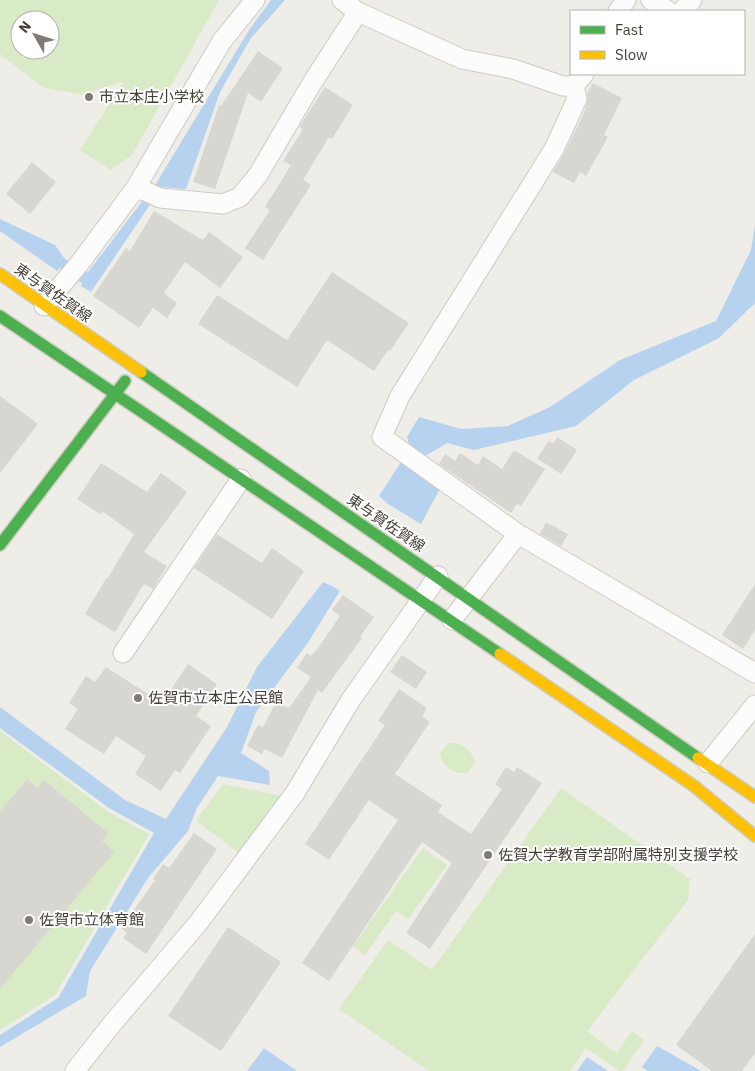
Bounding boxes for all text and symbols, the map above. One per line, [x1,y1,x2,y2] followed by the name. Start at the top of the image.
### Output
[10,10,60,60] north arrow
[570,10,745,75] legend
[15,17,35,36] text: N
[615,20,643,39] text: Fast
[615,45,648,64] text: Slow
[99,87,204,106] place label: 市立本庄小学校
[83,91,95,103] marker: 市立本庄小学校
[11,259,96,326] street label: 東与賀佐賀線
[344,490,429,556] street label: 東与賀佐賀線
[148,688,283,707] place label: 佐賀市立本庄公民館
[132,692,144,704] marker: 佐賀市立本庄公民館
[498,845,738,864] place label: 佐賀大学教育学部附属特別支援学校
[482,849,494,861] marker: 佐賀大学教育学部附属特別支援学校
[39,910,144,929] place label: 佐賀市立体育館
[23,914,35,926] marker: 佐賀市立体育館

